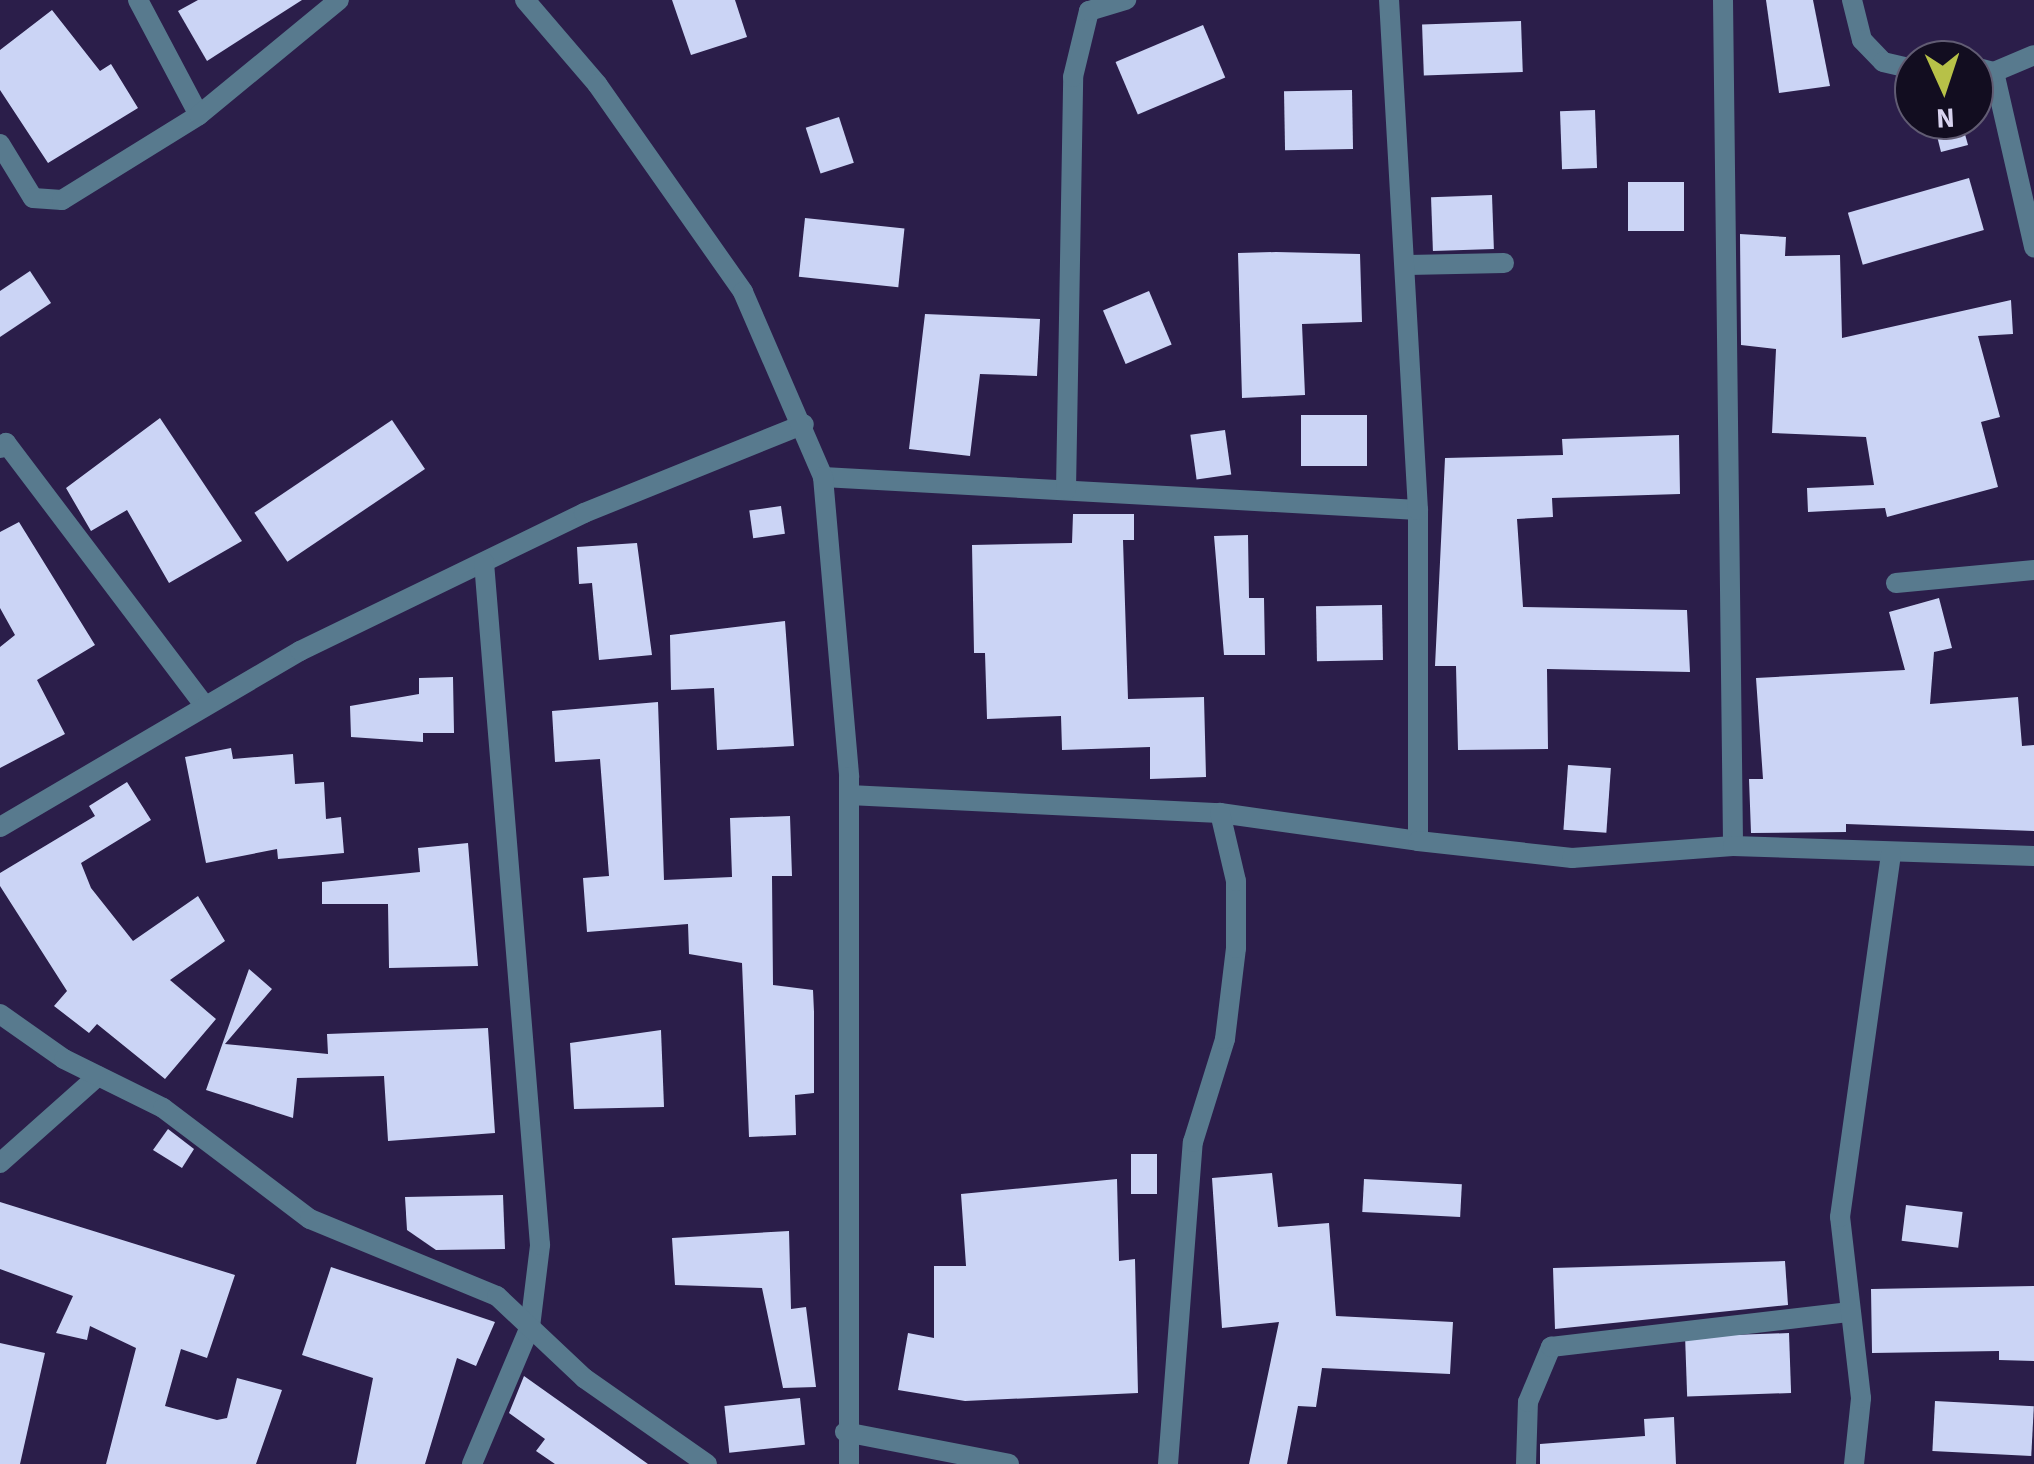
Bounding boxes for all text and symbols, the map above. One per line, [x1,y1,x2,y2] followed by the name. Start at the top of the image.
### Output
[1894,40,1994,140] north arrow
[1935,98,1956,138] text: N

